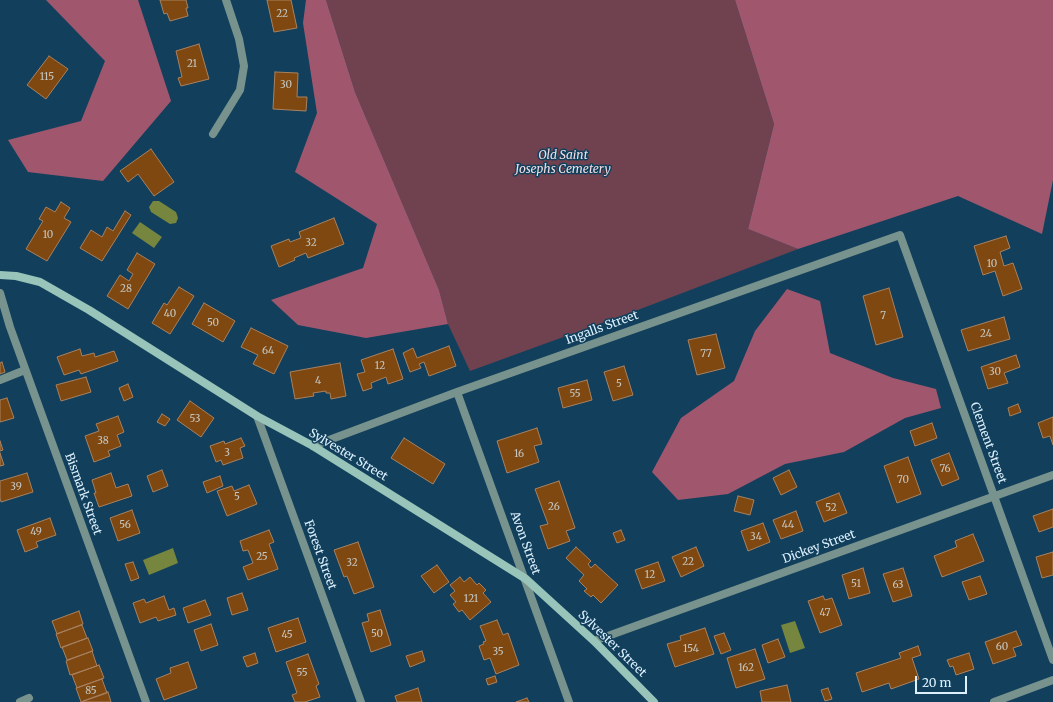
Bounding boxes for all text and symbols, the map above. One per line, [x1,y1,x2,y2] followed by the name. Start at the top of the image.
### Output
[276,8,288,20] house number: 22
[187,58,197,70] house number: 21
[40,71,54,83] house number: 115
[280,79,292,91] house number: 30
[515,149,611,177] park label: Old Saint Josephs Cemetery
[43,229,53,241] house number: 10
[305,237,317,249] house number: 32
[987,258,997,270] house number: 10
[120,283,132,295] house number: 28
[164,308,176,320] house number: 40
[564,308,640,348] street label: Ingalls Street
[880,310,886,322] house number: 7
[207,317,219,329] house number: 50
[980,328,992,340] house number: 24
[262,345,274,357] house number: 64
[700,348,712,360] house number: 77
[375,360,385,372] house number: 12
[989,366,1001,378] house number: 30
[315,375,321,387] house number: 4
[616,378,622,390] house number: 5
[569,388,581,400] house number: 55
[967,400,1009,486] street label: Clement Street
[189,413,201,425] house number: 53
[306,426,390,484] street label: Sylvester Street
[97,435,109,447] house number: 38
[224,447,230,459] house number: 3
[514,448,524,460] house number: 16
[62,451,104,537] street label: Bismark Street
[939,463,951,475] house number: 76
[897,474,909,486] house number: 70
[10,481,22,493] house number: 39
[234,491,240,503] house number: 5
[548,501,560,513] house number: 26
[825,502,837,514] house number: 52
[507,509,543,577] street label: Avon Street
[301,518,339,592] street label: Forest Street
[119,519,131,531] house number: 56
[782,519,794,531] house number: 44
[30,526,42,538] house number: 49
[781,527,857,567] street label: Dickey Street
[750,531,762,543] house number: 34
[256,551,268,563] house number: 25
[682,556,694,568] house number: 22
[346,557,358,569] house number: 32
[645,569,655,581] house number: 12
[851,578,861,590] house number: 51
[892,579,904,591] house number: 63
[464,593,478,605] house number: 121
[820,607,830,619] house number: 47
[575,608,649,680] street label: Sylvester Street
[371,628,383,640] house number: 50
[281,629,293,641] house number: 45
[996,641,1008,653] house number: 60
[683,643,699,655] house number: 154
[492,646,504,658] house number: 35
[738,662,754,674] house number: 162
[296,667,308,679] house number: 55
[917,668,969,694] scale bar
[922,675,951,690] text: 20 m
[85,685,97,697] house number: 85

